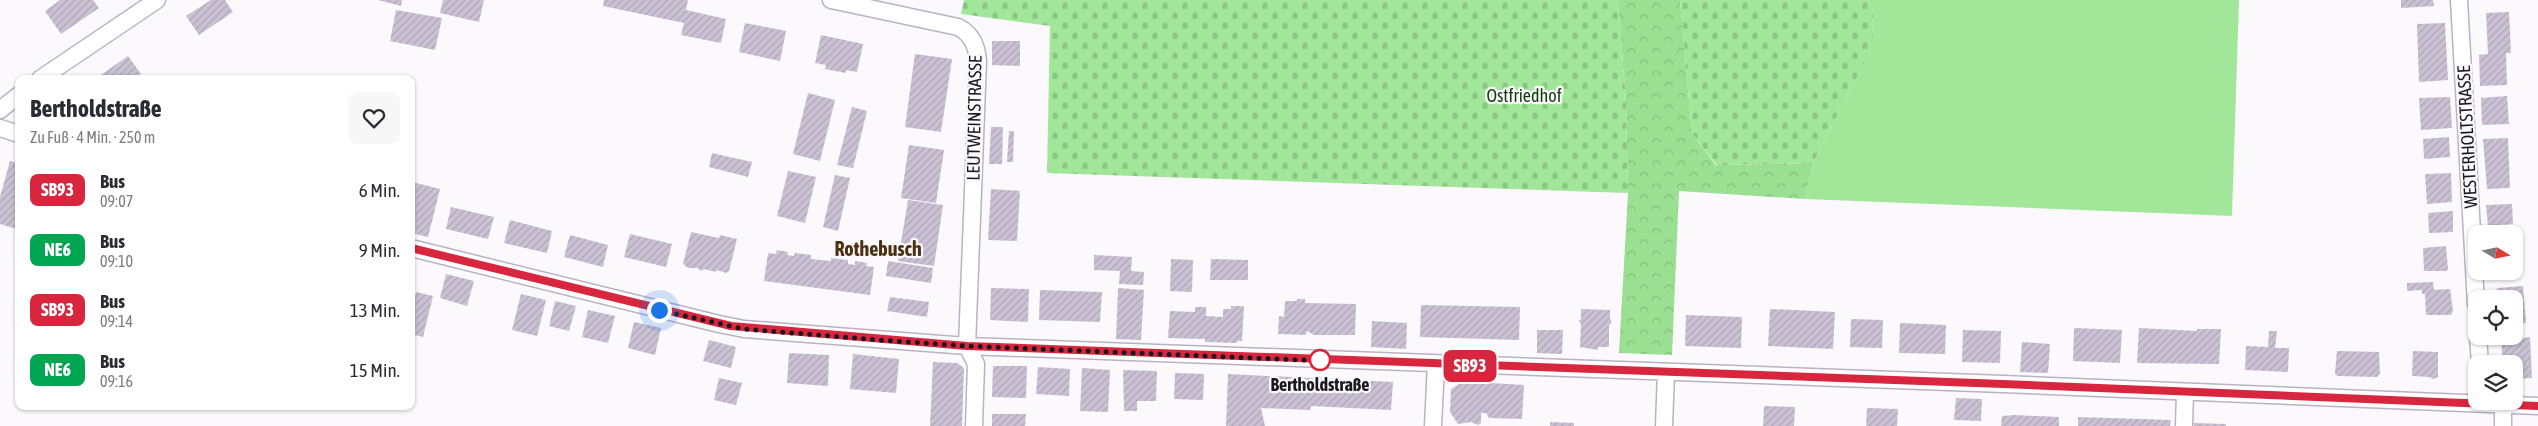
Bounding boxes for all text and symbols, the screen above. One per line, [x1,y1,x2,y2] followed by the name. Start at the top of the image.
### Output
[962,55,986,181] street label: LEUTWEINSTRASSE
[2453,65,2481,209] street label: WESTERHOLTSTRASSE
[1486,85,1562,106] park label: Ostfriedhof
[348,92,400,144] button: heart
[30,95,162,122] text: Bertholdstraße
[30,128,155,146] text: Zu Fuß · 4 Min. · 250 m
[100,170,125,192] text: Bus
[41,179,74,200] text: SB93
[359,179,400,201] text: 6 Min.
[100,192,133,210] text: 09:07
[2468,225,2522,280] north arrow
[2468,225,2523,410] map controls
[100,230,125,252] text: Bus
[834,237,922,260] district label: Rothebusch
[44,239,71,260] text: NE6
[359,239,400,261] text: 9 Min.
[100,252,133,270] text: 09:10
[100,290,125,312] text: Bus
[2468,290,2523,345] button: locate
[647,298,672,323] your location
[41,299,74,320] text: SB93
[350,299,400,321] text: 13 Min.
[100,312,133,330] text: 09:14
[1309,349,1331,371] marker: Bertholdstraße
[100,350,125,372] text: Bus
[1435,350,1505,382] line badge: SB93
[1453,355,1487,376] text: SB93
[2468,355,2523,410] button: layers
[44,359,71,380] text: NE6
[350,359,400,381] text: 15 Min.
[100,372,133,390] text: 09:16
[1271,374,1369,395] place label: Bertholdstraße

